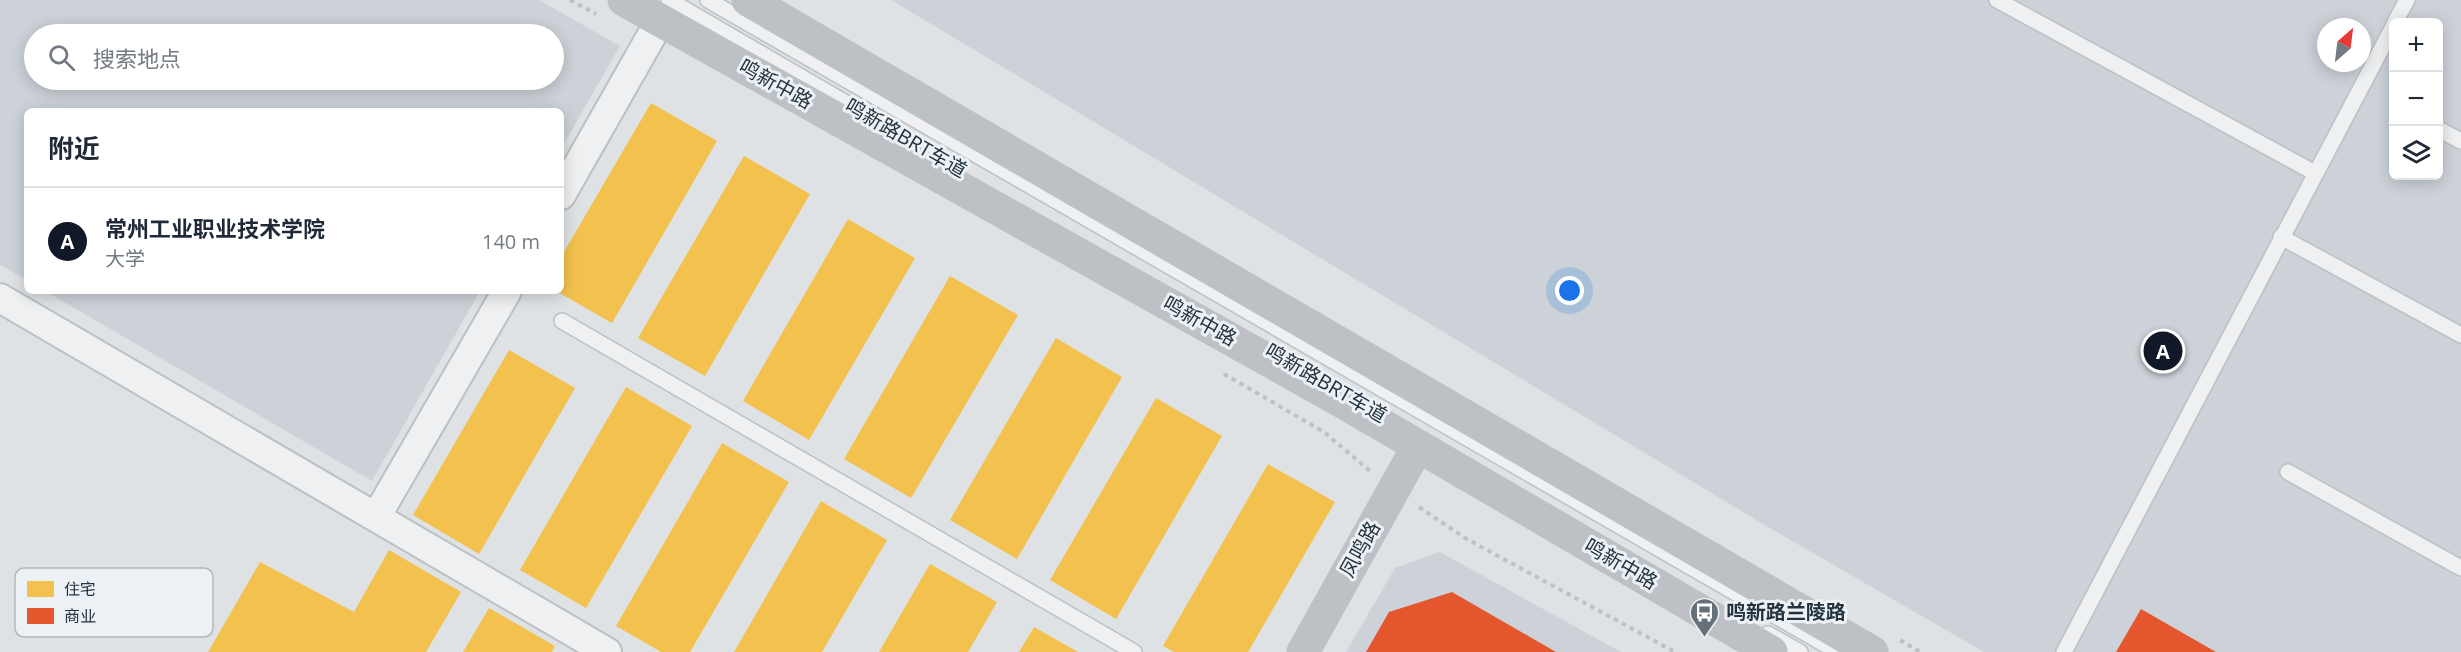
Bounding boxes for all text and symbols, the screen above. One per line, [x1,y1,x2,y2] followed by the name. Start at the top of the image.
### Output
[2317,18,2371,72] north arrow
[2389,18,2443,180] map controls
[2389,18,2443,72] button: +
[24,24,564,90] search box
[45,41,78,74] icon: search
[93,43,181,73] text: 搜索地点
[735,52,818,115] street label: 鸣新中路
[2389,72,2443,126] button: −
[840,92,972,183] street label: 鸣新路BRT车道
[2389,126,2443,180] button: layers
[48,130,100,166] text: 附近
[105,213,325,243] text: 常州工业职业技术学院
[61,228,74,255] text: A
[482,228,540,255] text: 140 m
[105,245,145,272] text: 大学
[1555,276,1584,305] your location
[1159,289,1242,352] street label: 鸣新中路
[2144,328,2182,374] pin: A
[1260,337,1392,428] street label: 鸣新路BRT车道
[1333,516,1386,582] street label: 凤鸣路
[1580,532,1663,595] street label: 鸣新中路
[15,568,213,637] legend
[64,578,96,600] text: 住宅
[1689,596,1721,638] bus stop icon: 鸣新路兰陵路
[1726,598,1846,625] place label: 鸣新路兰陵路
[64,605,96,627] text: 商业

